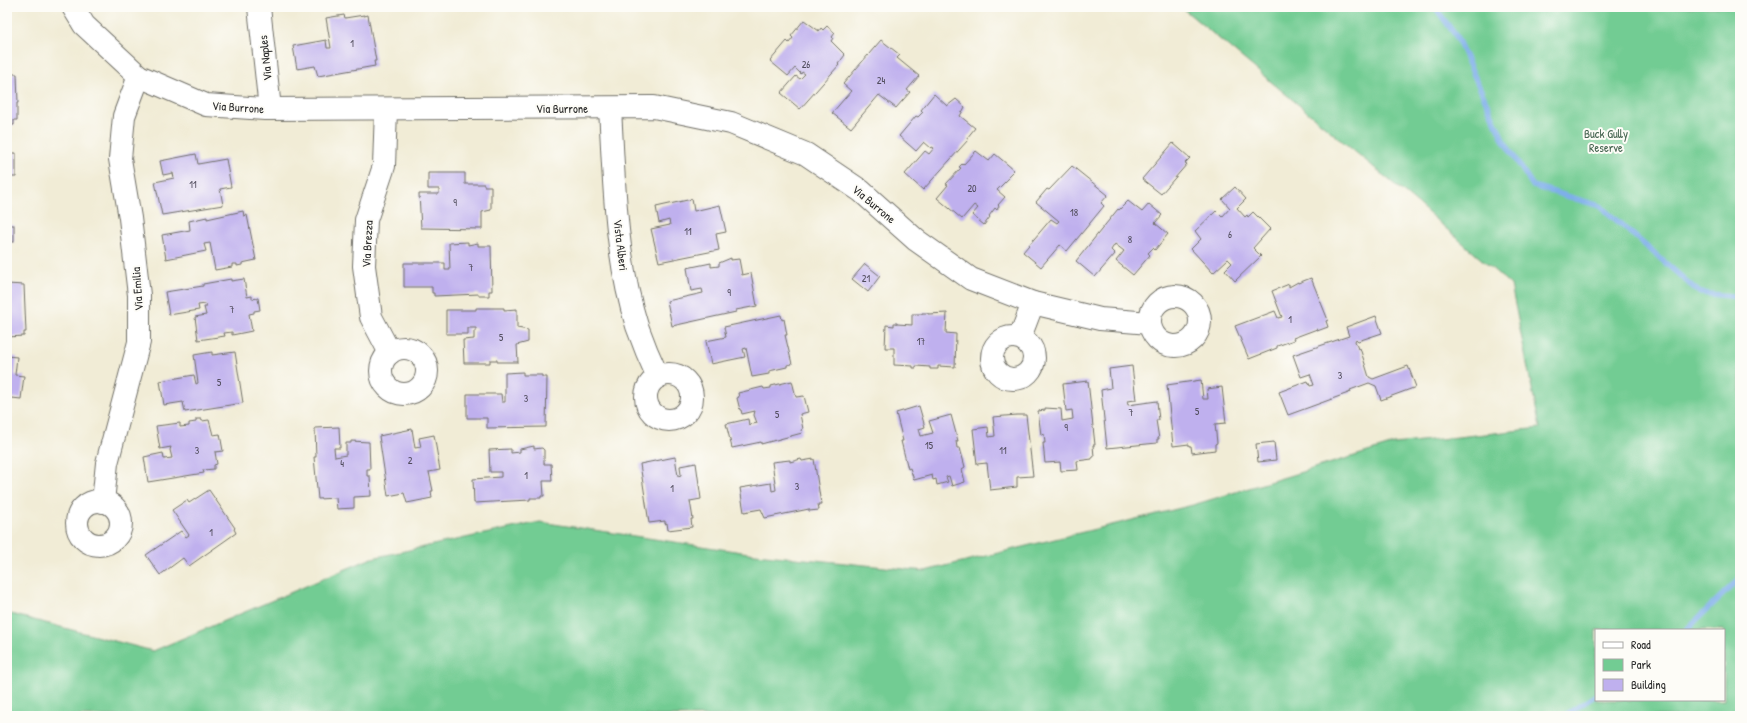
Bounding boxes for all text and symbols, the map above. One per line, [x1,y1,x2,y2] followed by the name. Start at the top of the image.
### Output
[254,34,276,82] street label: Via Naples
[350,37,354,50] house number: 1
[802,58,810,71] house number: 26
[877,74,885,87] house number: 24
[211,97,265,117] street label: Via Burrone
[536,100,588,117] street label: Via Burrone
[1584,125,1628,156] park label: Buck Gully Reserve
[189,178,197,191] house number: 11
[849,181,900,227] street label: Via Burrone
[967,182,977,195] house number: 20
[453,196,457,209] house number: 9
[1070,206,1078,219] house number: 18
[609,218,633,272] street label: Vista Alberi
[357,220,377,268] street label: Via Brezza
[684,225,692,238] house number: 11
[1228,228,1232,241] house number: 6
[1128,233,1132,246] house number: 8
[469,261,474,274] house number: 7
[127,266,147,311] street label: Via Emilia
[862,272,871,285] house number: 21
[727,286,731,299] house number: 9
[230,303,235,316] house number: 7
[1288,313,1292,326] house number: 1
[499,331,504,344] house number: 5
[917,335,925,348] house number: 17
[1338,369,1343,382] house number: 3
[217,376,222,389] house number: 5
[524,392,529,405] house number: 3
[1195,405,1200,418] house number: 5
[1129,406,1134,419] house number: 7
[775,408,780,421] house number: 5
[1064,421,1068,434] house number: 9
[925,439,934,452] house number: 15
[195,444,200,457] house number: 3
[999,444,1007,457] house number: 11
[408,454,413,467] house number: 2
[340,457,344,470] house number: 4
[524,469,528,482] house number: 1
[795,480,800,493] house number: 3
[670,482,674,495] house number: 1
[209,526,213,539] house number: 1
[1595,629,1725,701] legend
[1631,636,1651,653] text: Road
[1631,656,1651,673] text: Park
[1631,676,1666,693] text: Building

